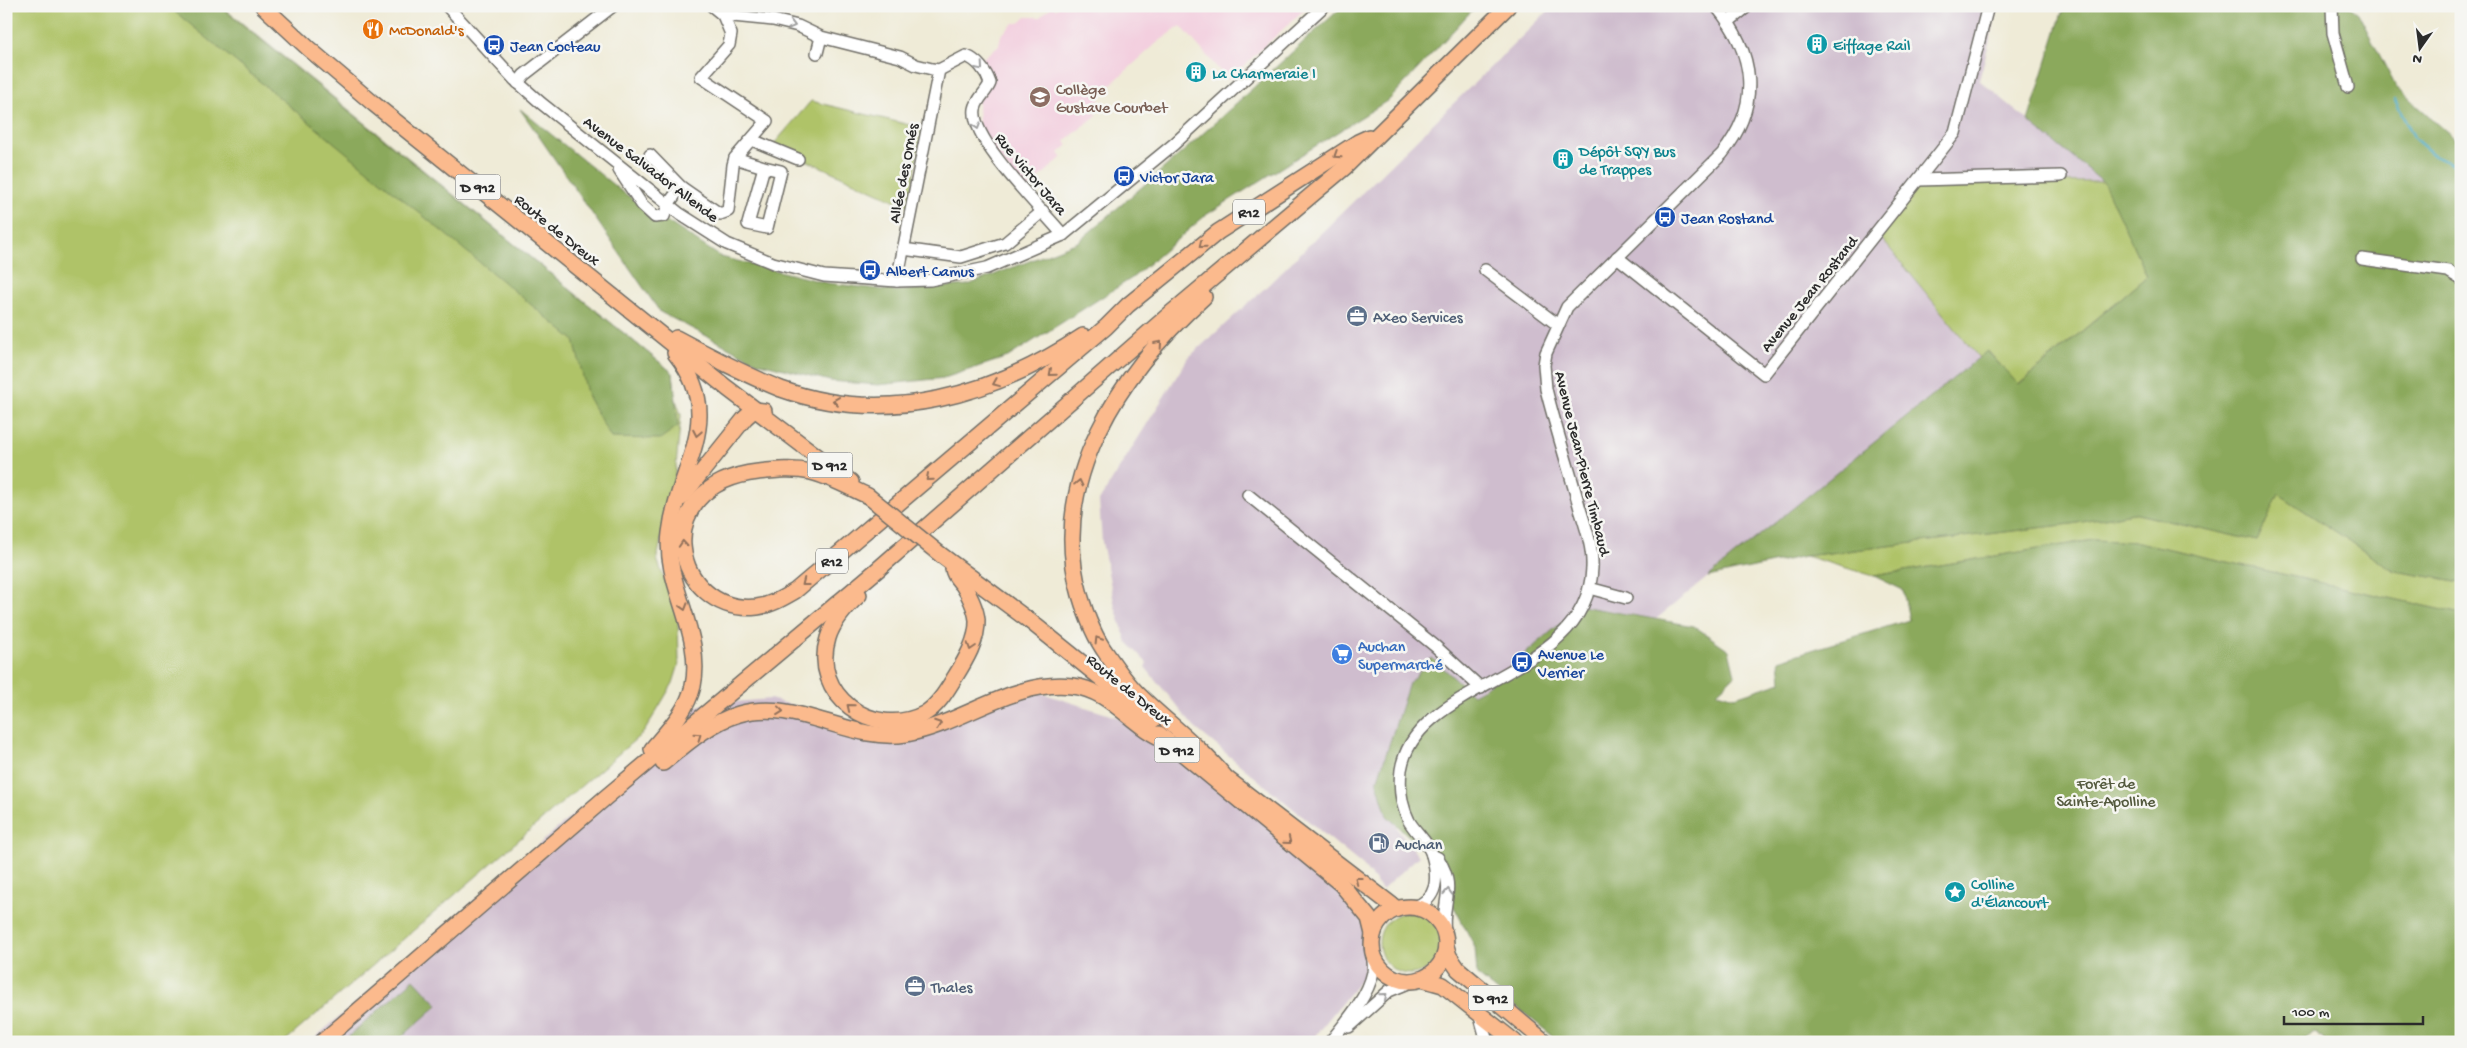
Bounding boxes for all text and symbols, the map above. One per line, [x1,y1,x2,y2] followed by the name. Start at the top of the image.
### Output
[361,17,385,41] restaurant icon: McDonald's
[787,19,796,30] one-way arrow
[2394,22,2444,72] north arrow
[389,23,465,42] place label: McDonald's
[1805,32,1829,56] building icon: Eiffage Rail
[482,33,506,57] bus stop icon: Jean Cocteau
[1833,38,1911,57] place label: Eiffage Rail
[510,39,601,58] place label: Jean Cocteau
[2411,49,2424,68] text: N
[1184,60,1208,84] building icon: La Charmeraie I
[974,61,983,70] one-way arrow
[1212,66,1316,85] place label: La Charmeraie I
[1056,82,1169,119] place label: Collège Gustave Courbet
[1028,85,1052,109] school or university icon: Collège Gustave Courbet
[578,114,722,228] street label: Avenue Salvador Allende
[886,121,925,225] street label: Allée des Ornés
[972,122,982,130] one-way arrow
[989,130,1070,221] street label: Rue Victor Jara
[1578,144,1676,181] place label: Dépôt SQY Bus de Trappes
[1551,147,1575,171] building icon: Dépôt SQY Bus de Trappes
[1334,149,1343,158] one-way arrow
[1112,164,1136,188] bus stop icon: Victor Jara
[1139,170,1215,189] place label: Victor Jara
[456,174,500,200] road number: D 912
[509,191,603,272] street label: Route de Dreux
[1233,200,1265,224] road number: R12
[1653,205,1677,229] bus stop icon: Jean Rostand
[1681,211,1775,230] place label: Jean Rostand
[1758,232,1864,357] street label: Avenue Jean Rostand
[1199,239,1208,248] one-way arrow
[858,258,882,282] bus stop icon: Albert Camus
[886,264,975,283] place label: Albert Camus
[1345,304,1369,328] office icon: Axeo Services
[1373,310,1464,329] place label: Axeo Services
[1153,340,1162,349] one-way arrow
[1049,367,1058,376] one-way arrow
[1548,370,1613,560] street label: Avenue Jean-Pierre Timbaud
[992,377,1001,387] one-way arrow
[832,397,841,407] one-way arrow
[692,428,703,437] one-way arrow
[808,452,852,478] road number: D 912
[926,472,935,481] one-way arrow
[1073,479,1084,488] one-way arrow
[678,540,689,548] one-way arrow
[816,548,848,574] road number: R12
[802,578,811,586] one-way arrow
[679,602,689,611] one-way arrow
[1095,637,1104,646] one-way arrow
[1358,639,1444,676] place label: Auchan Supermarché
[966,642,976,650] one-way arrow
[1330,642,1354,666] supermarket icon: Auchan Supermarché
[1537,647,1605,684] place label: Avenue Le Verrier
[1510,650,1534,674] bus stop icon: Avenue Le Verrier
[1081,651,1175,732] street label: Route de Dreux
[846,704,855,713] one-way arrow
[777,705,785,716] one-way arrow
[934,720,942,730] one-way arrow
[692,733,702,742] one-way arrow
[1154,738,1200,762] road number: D 912
[2056,776,2156,813] park label: Forêt de Sainte-Apolline
[1367,831,1391,855] fuel station icon: Auchan
[1282,835,1291,843] one-way arrow
[1395,837,1443,856] place label: Auchan
[1354,877,1363,886] one-way arrow
[1971,877,2049,914] place label: Colline d'Élancourt
[1943,880,1967,904] place icon: Colline d'Élancourt
[1442,887,1453,895] one-way arrow
[903,974,927,998] office icon: Thales
[930,980,973,999] place label: Thales
[1468,986,1514,1010] road number: D 912
[1378,993,1387,1001] one-way arrow
[2284,993,2423,1025] scale bar
[2291,1004,2330,1022] text: 100 m

